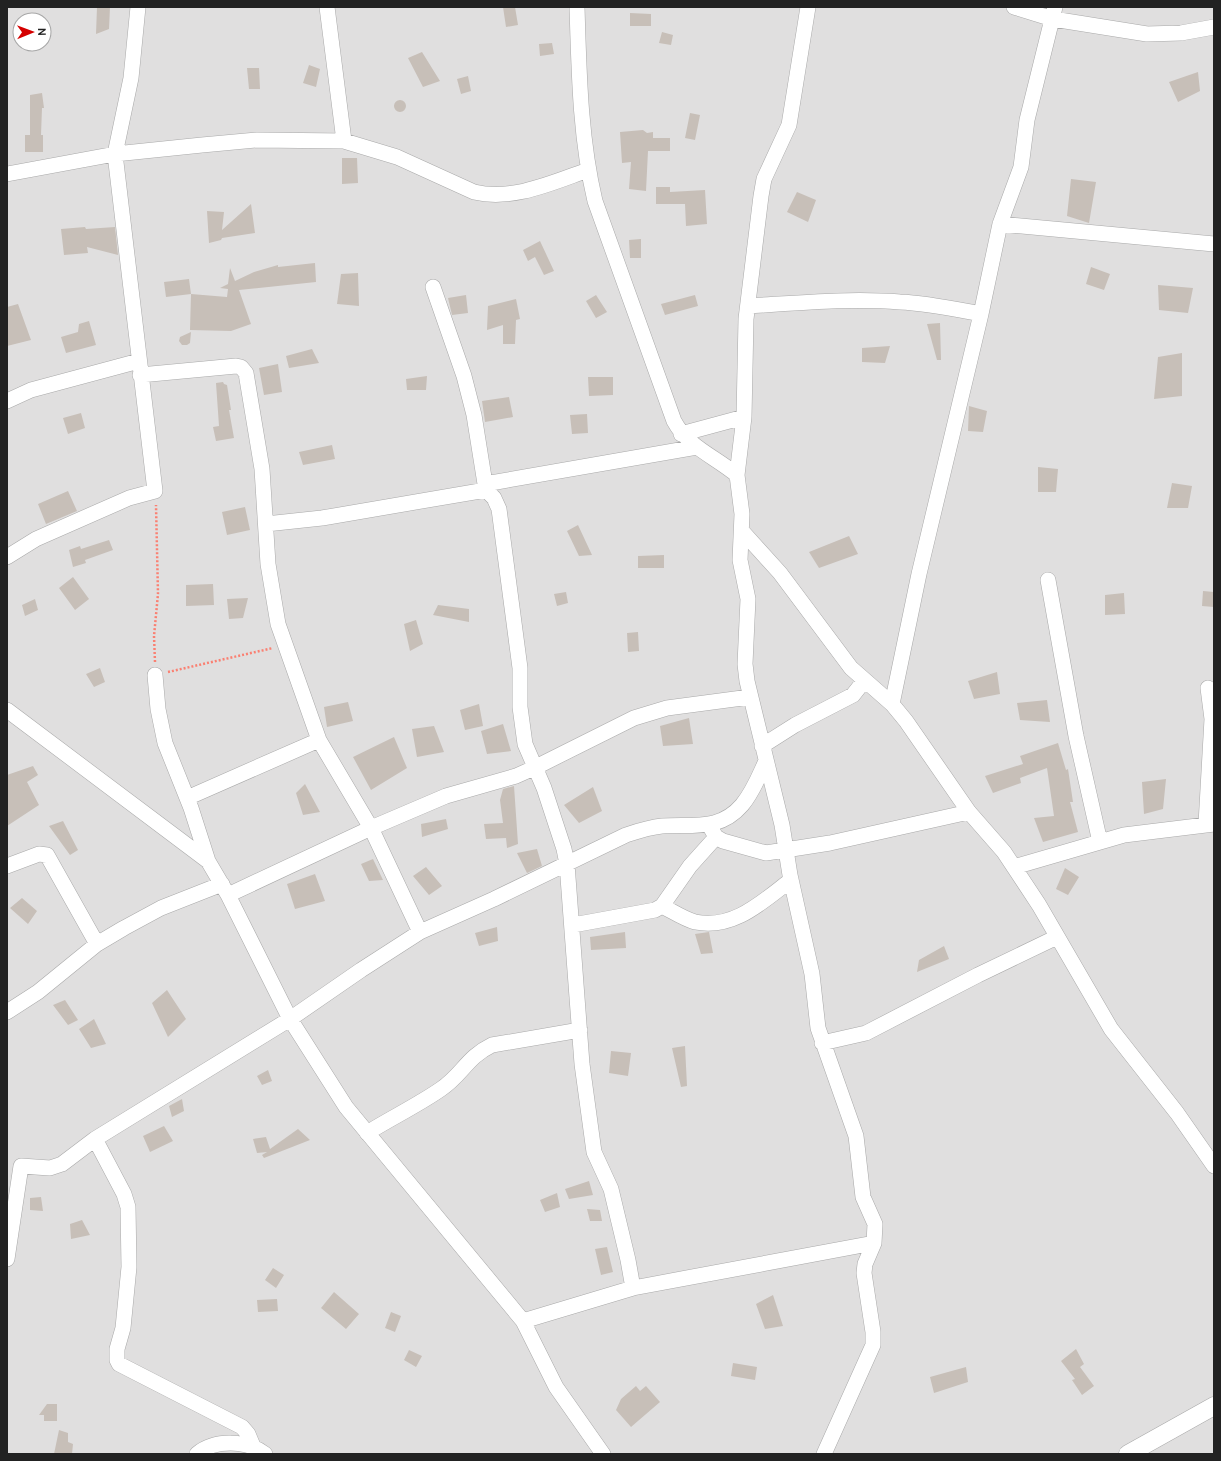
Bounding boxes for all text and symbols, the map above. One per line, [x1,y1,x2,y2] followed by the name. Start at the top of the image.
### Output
[12,12,52,52] north arrow
[35,28,49,36] text: N

